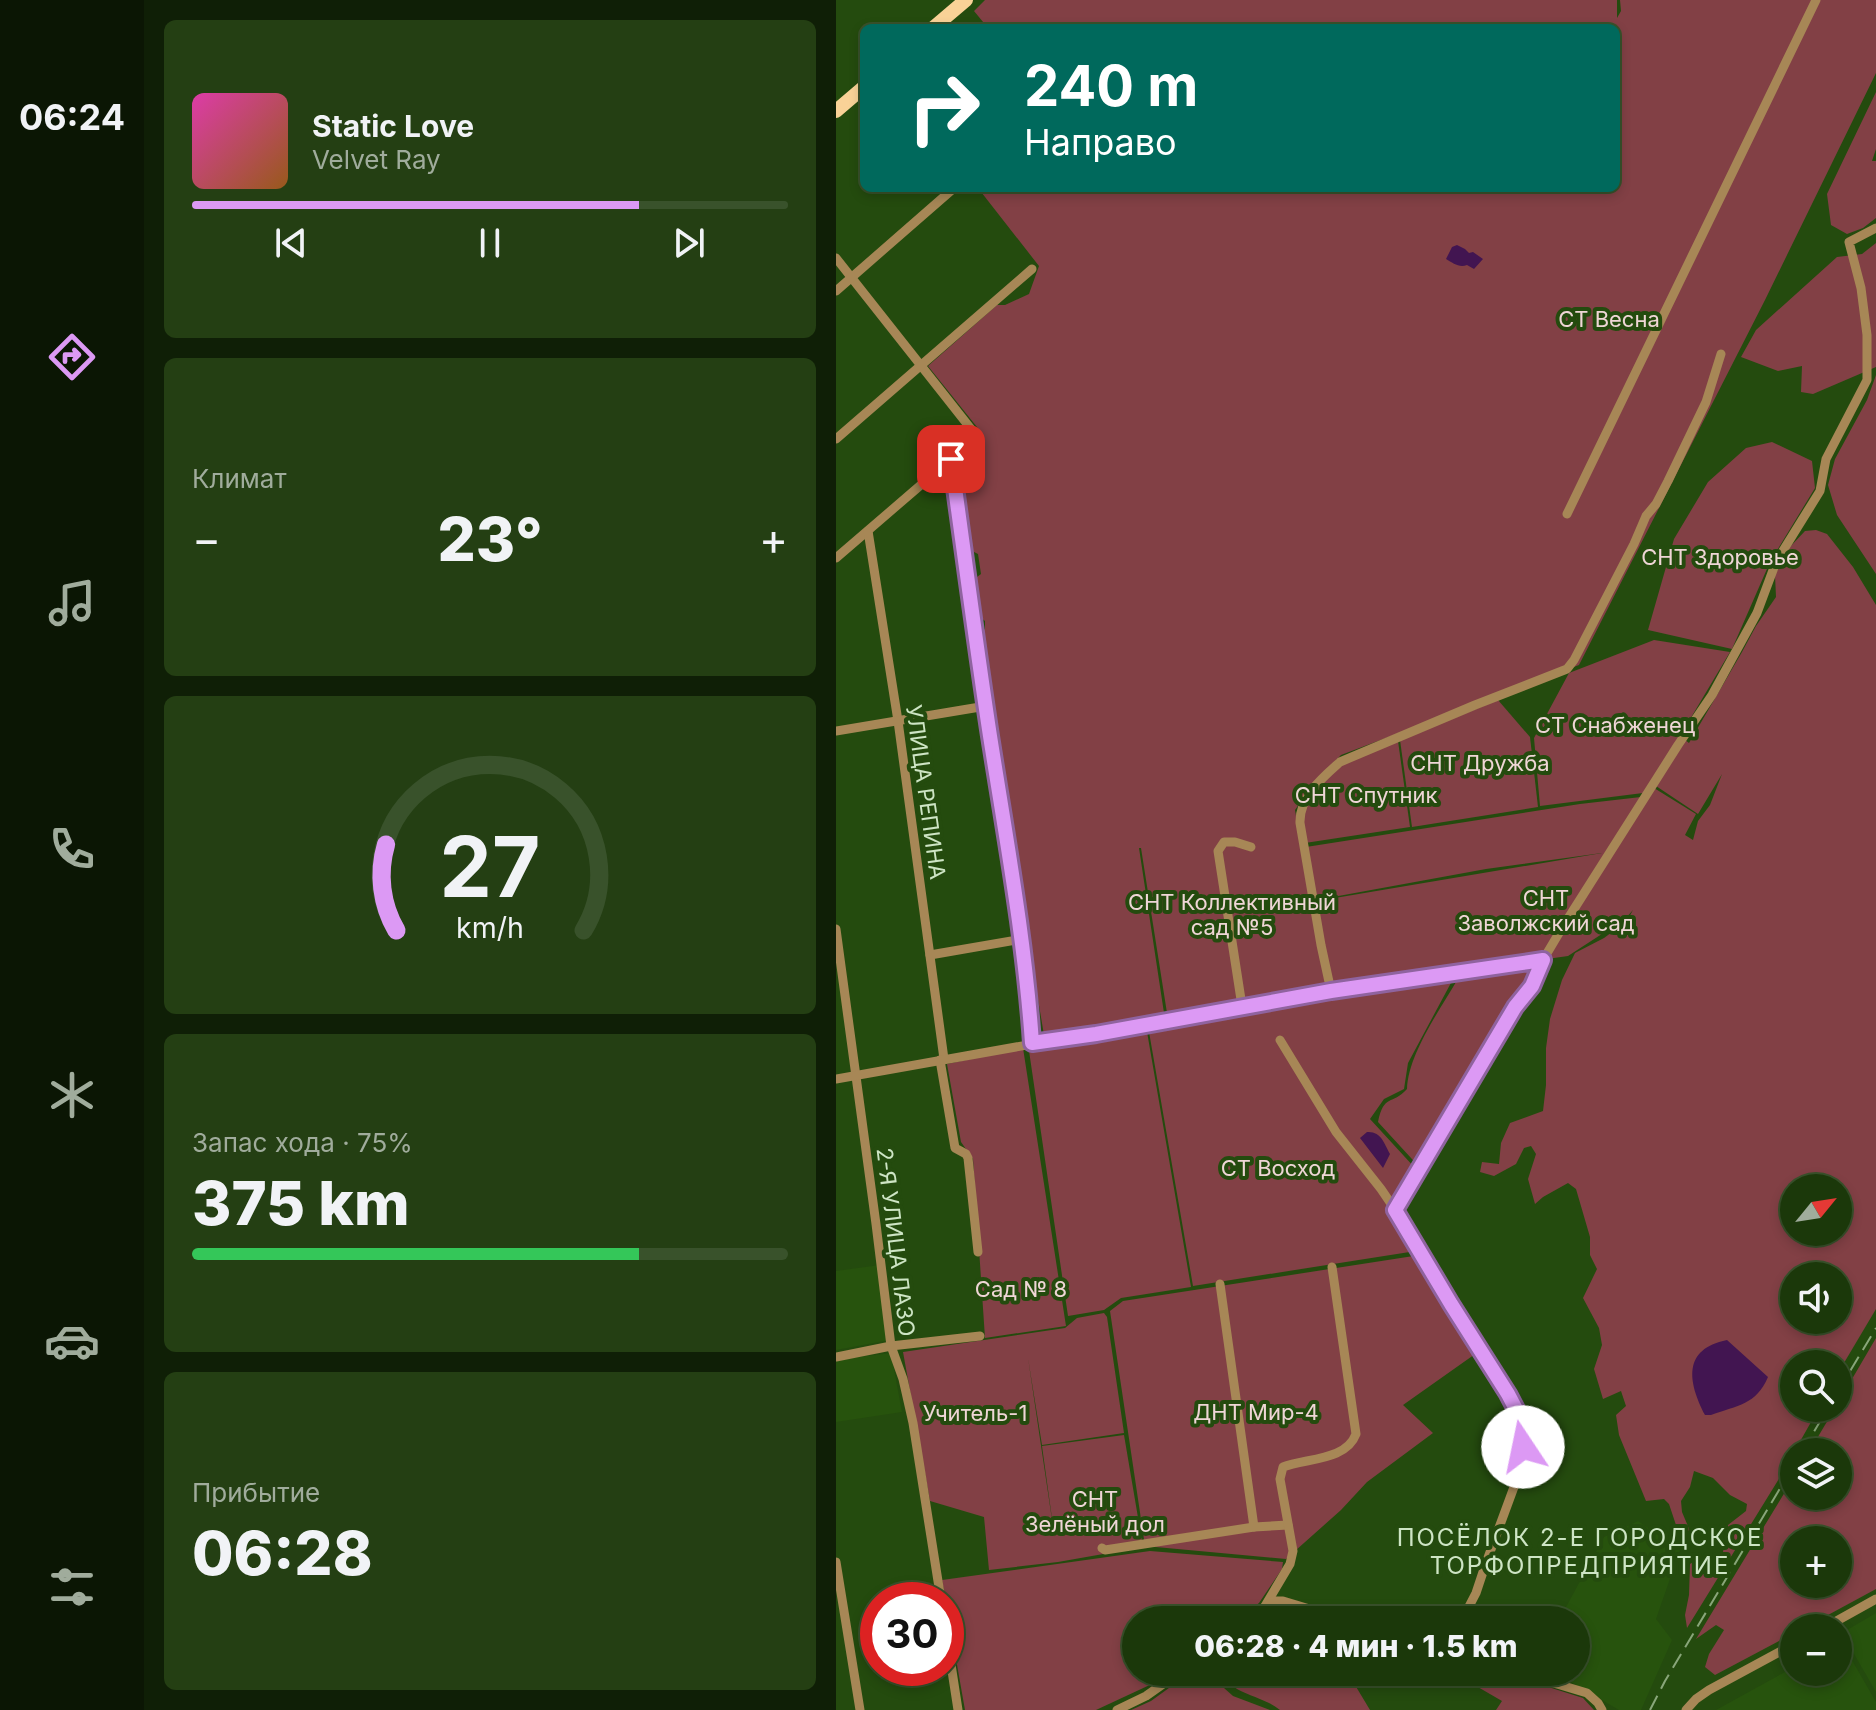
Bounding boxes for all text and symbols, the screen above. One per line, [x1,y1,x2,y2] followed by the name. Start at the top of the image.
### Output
[1024,52,1198,120] text: 240 m
[892,56,996,160] icon: right
[19,95,125,139] text: 06:24
[312,108,474,144] text: Static Love
[1024,120,1177,164] text: Направо
[312,144,441,175] text: Velvet Ray
[269,221,313,265] icon: previous
[468,221,512,265] icon: pause
[667,221,711,265] icon: next
[1558,306,1660,332] park label: СТ Весна
[44,329,100,385] icon: directions
[917,425,985,493] pin
[929,437,973,481] icon: arrive
[192,463,287,494] text: Климат
[437,503,543,575] text: 23°
[192,512,221,566] text: −
[759,512,788,566] text: +
[1641,544,1799,570] park label: СНТ Здоровье
[44,575,100,631] icon: music
[901,703,951,881] street label: УЛИЦА РЕПИНА
[1535,712,1695,738] park label: СТ Снабженец
[1410,750,1550,776] park label: СНТ Дружба
[1295,782,1437,808] park label: СНТ Спутник
[440,816,540,917] text: 27
[44,821,100,877] icon: phone
[1457,885,1635,936] park label: СНТ Заволжский сад
[1128,889,1336,940] park label: СНТ Коллективный сад №5
[456,910,524,945] text: km/h
[44,1067,100,1123] icon: climate
[192,1127,413,1158] text: Запас хода · 75%
[872,1146,920,1338] street label: 2-Я УЛИЦА ЛАЗО
[1221,1155,1336,1181] park label: СТ Восход
[192,1167,410,1239] text: 375 km
[1780,1174,1852,1246] north arrow
[1780,1174,1852,1686] map controls
[1780,1262,1852,1334] button: sound
[975,1276,1067,1302] park label: Сад № 8
[44,1313,100,1369] icon: car
[1780,1350,1852,1422] button: search
[1193,1399,1319,1425] park label: ДНТ Мир-4
[923,1400,1027,1426] park label: Учитель-1
[1481,1405,1565,1489] position arrow
[1780,1438,1852,1510] button: layers
[192,1477,320,1508] text: Прибытие
[1025,1486,1165,1537] park label: СНТ Зелёный дол
[192,1517,372,1589] text: 06:28
[1397,1523,1763,1580] district label: ПОСЁЛОК 2-Е ГОРОДСКОЕ ТОРФОПРЕДПРИЯТИЕ
[1780,1526,1852,1598] button: +
[44,1559,100,1615] icon: filters
[860,1582,964,1686] speed limit sign: 30
[1780,1614,1852,1686] button: −
[1194,1628,1518,1664] text: 06:28 · 4 мин · 1.5 km

